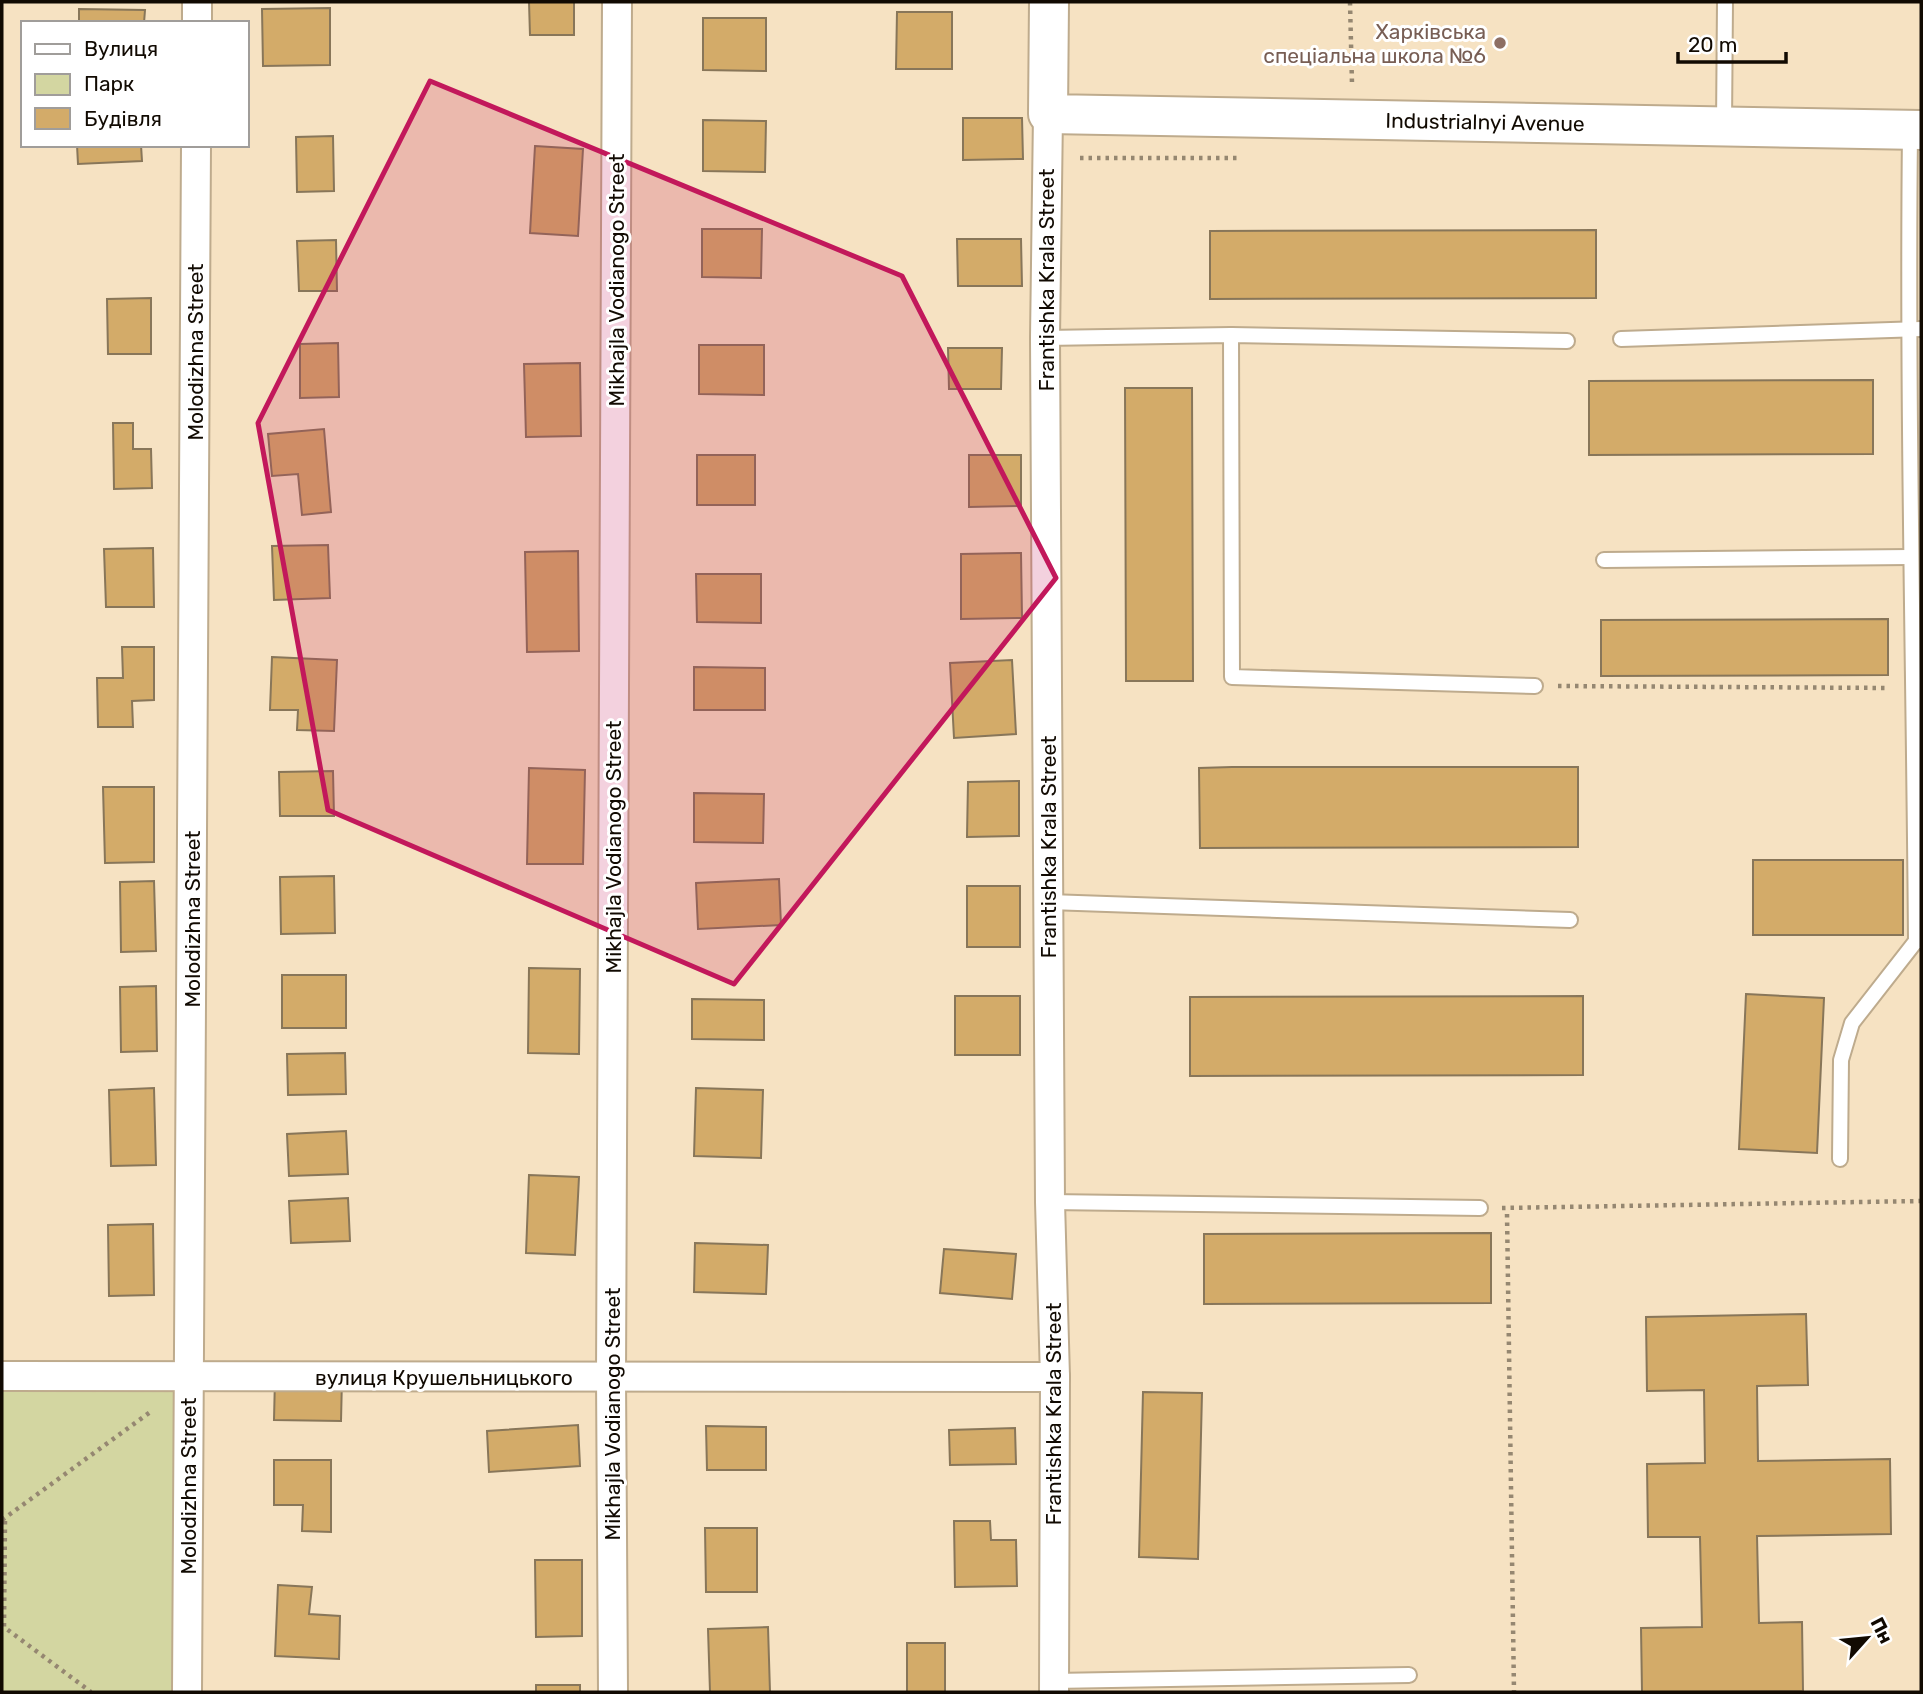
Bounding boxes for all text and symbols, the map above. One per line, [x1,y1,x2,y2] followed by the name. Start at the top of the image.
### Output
[1263,19,1486,68] place label: Харківська спеціальна школа №6
[21,21,248,147] legend
[1678,21,1786,65] scale bar
[1688,32,1737,57] text: 20 m
[1492,35,1508,51] marker: Харківська спеціальна школа №6
[84,36,158,61] text: Вулиця
[84,71,134,96] text: Парк
[84,106,162,131] text: Будівля
[1385,108,1585,136] street label: Industrialnyi Avenue
[604,154,629,406] street label: Mikhajla Vodianogo Street
[1034,169,1059,391] street label: Frantishka Krala Street
[183,263,208,441] street label: Molodizhna Street
[601,721,626,973] street label: Mikhajla Vodianogo Street
[1036,736,1061,958] street label: Frantishka Krala Street
[180,830,205,1008] street label: Molodizhna Street
[600,1288,625,1540] street label: Mikhajla Vodianogo Street
[1041,1303,1066,1525] street label: Frantishka Krala Street
[315,1365,573,1390] street label: вулиця Крушельницького
[176,1397,201,1575] street label: Molodizhna Street
[1832,1603,1902,1673] north arrow
[1865,1614,1898,1647] text: Пн

